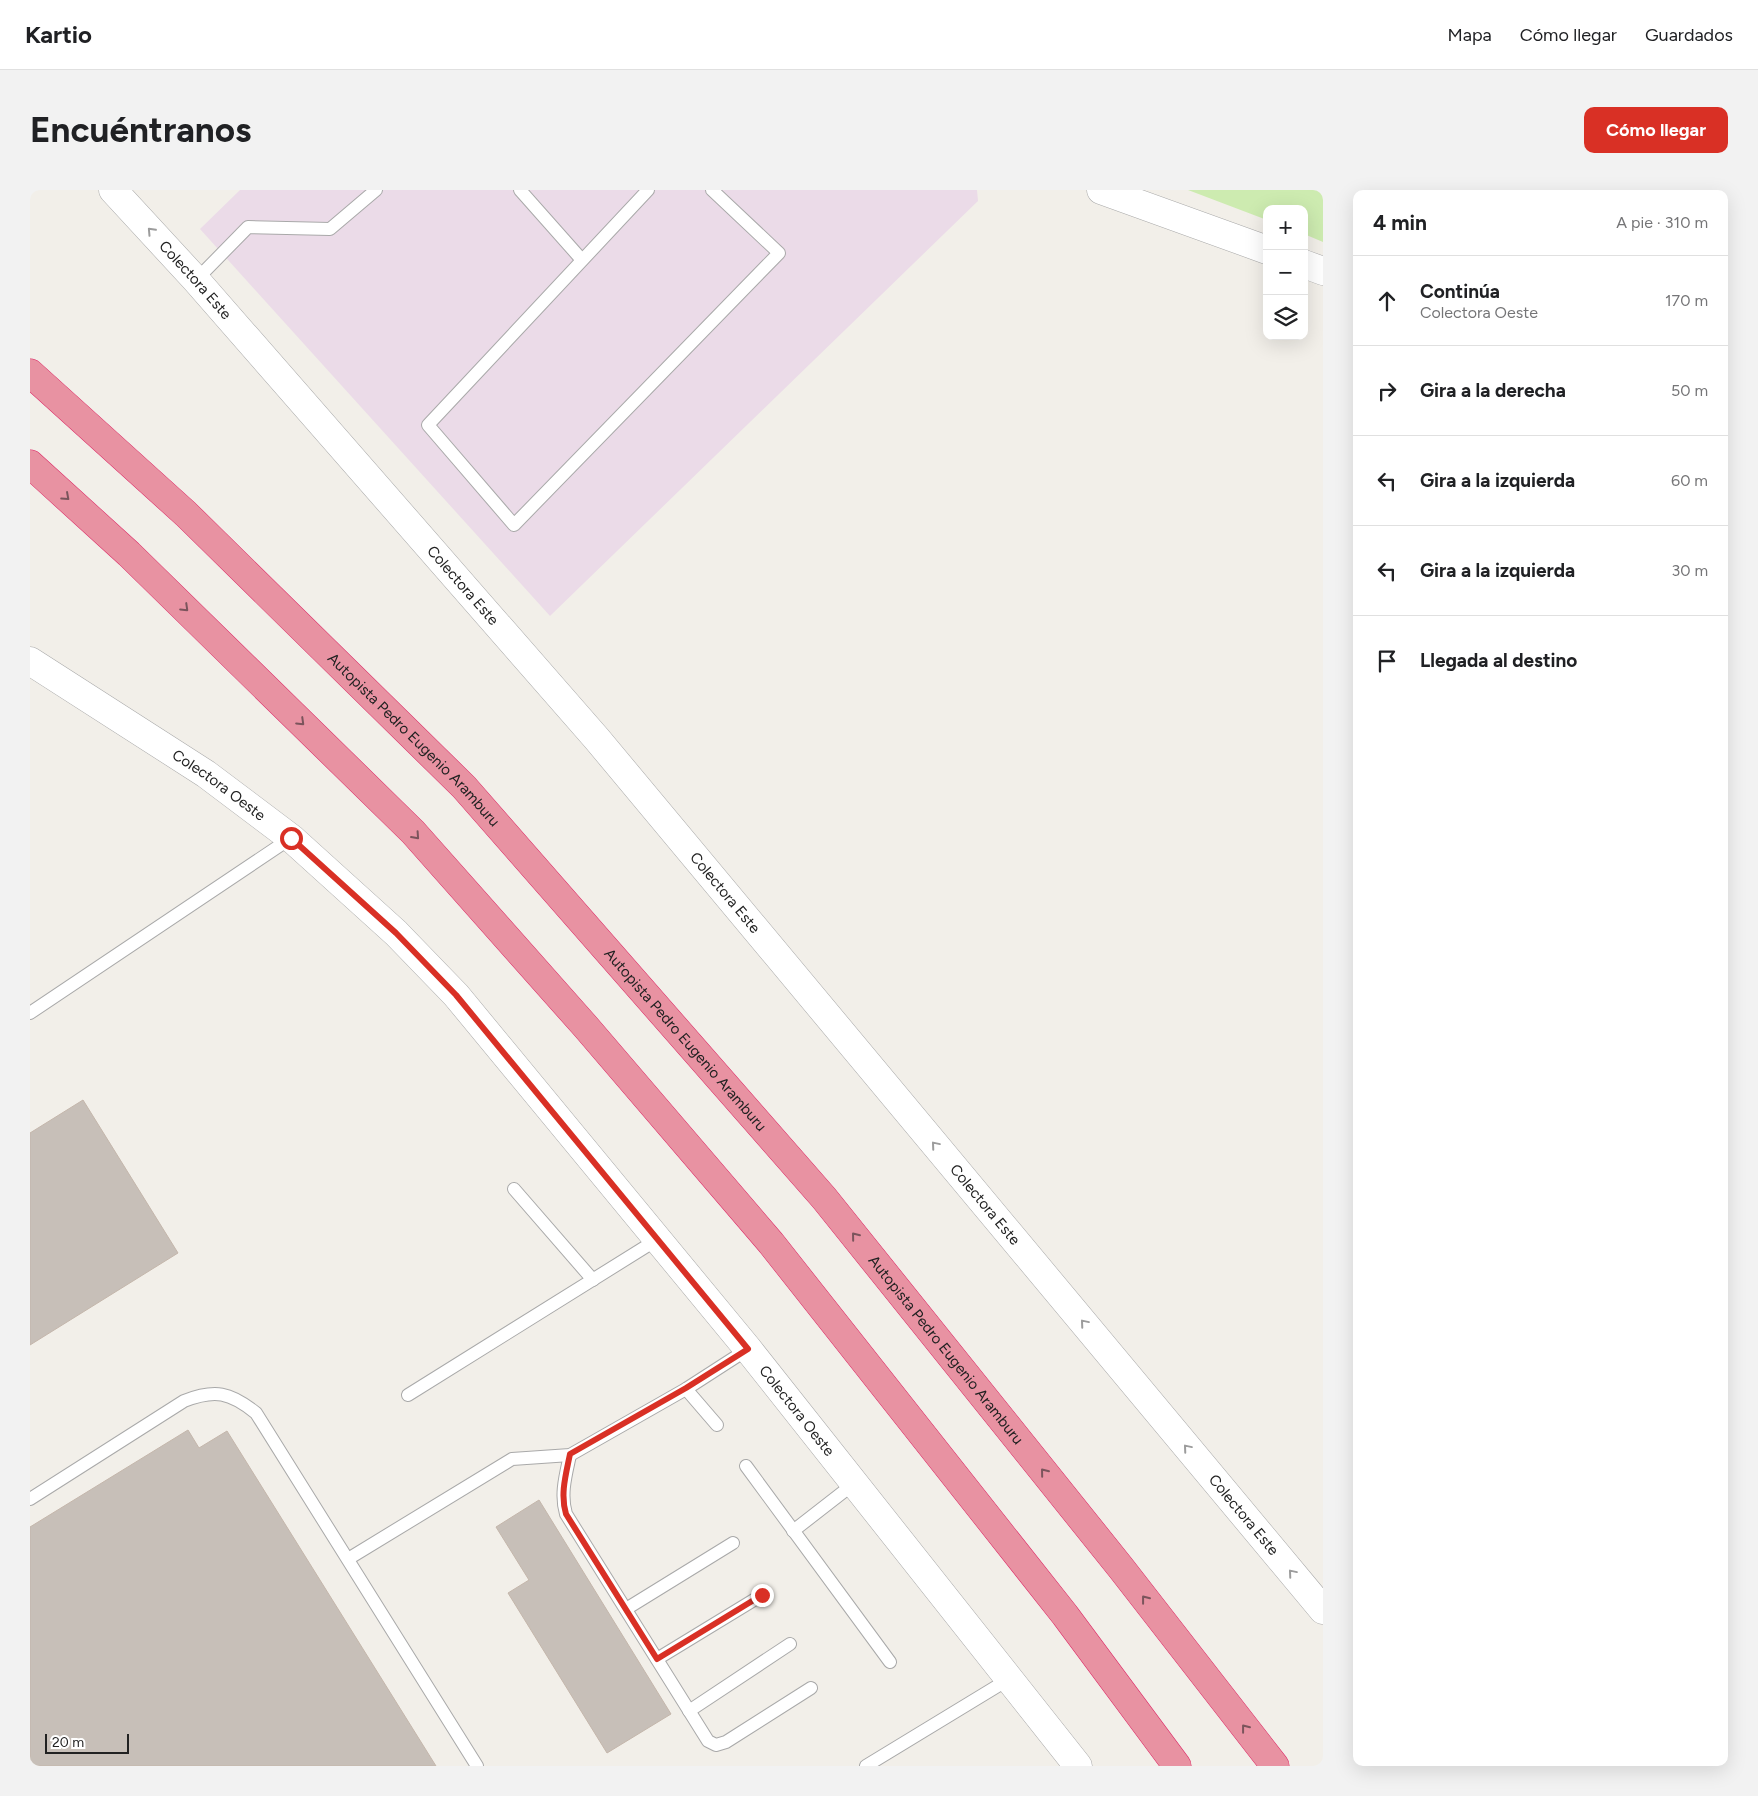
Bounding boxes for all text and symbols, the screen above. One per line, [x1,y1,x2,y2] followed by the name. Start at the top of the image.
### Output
[25,20,92,49] text: Kartio
[1447,24,1492,46] text: Mapa
[1520,24,1617,46] text: Cómo llegar
[1645,24,1733,46] text: Guardados
[1584,107,1728,153] button: Cómo llegar
[30,109,251,151] text: Encuéntranos
[1263,205,1308,340] map controls
[1263,205,1308,250] button: +
[1373,210,1427,235] text: 4 min
[1616,213,1708,232] text: A pie · 310 m
[148,228,157,237] one-way arrow
[155,237,235,323] street label: Colectora Este
[1263,250,1308,295] button: −
[1420,280,1500,303] text: Continúa
[1373,287,1401,315] icon: ahead
[1665,291,1708,310] text: 170 m
[1263,295,1308,340] button: layers
[1420,303,1538,322] text: Colectora Oeste
[1373,377,1401,405] icon: right
[1420,379,1566,402] text: Gira a la derecha
[1671,381,1708,400] text: 50 m
[1373,467,1401,495] icon: left
[1420,469,1575,492] text: Gira a la izquierda
[1671,471,1708,490] text: 60 m
[61,491,70,500] one-way arrow
[423,542,502,629] street label: Colectora Este
[1373,557,1401,585] icon: left
[1420,559,1575,582] text: Gira a la izquierda
[1671,561,1708,580] text: 30 m
[179,602,188,611] one-way arrow
[1373,647,1401,675] icon: arrive
[324,649,503,830] street label: Autopista Pedro Eugenio Aramburu
[1420,649,1577,672] text: Llegada al destino
[295,716,304,725] one-way arrow
[169,746,269,825] street label: Colectora Oeste
[280,827,303,850] route start
[410,831,419,840] one-way arrow
[686,849,764,937] street label: Colectora Este
[601,945,770,1135] street label: Autopista Pedro Eugenio Aramburu
[931,1141,940,1150] one-way arrow
[946,1161,1024,1249] street label: Colectora Este
[851,1233,860,1242] one-way arrow
[865,1252,1027,1448] street label: Autopista Pedro Eugenio Aramburu
[1080,1320,1089,1329] one-way arrow
[755,1362,838,1460] street label: Colectora Oeste
[1184,1445,1193,1454] one-way arrow
[1042,1469,1050,1478] one-way arrow
[1205,1471,1283,1559] street label: Colectora Este
[1289,1570,1297,1579] one-way arrow
[751,1584,774,1607] route end
[1143,1596,1151,1605] one-way arrow
[1242,1724,1251,1733] one-way arrow
[45,1731,129,1754] scale bar
[52,1734,84,1751] text: 20 m

